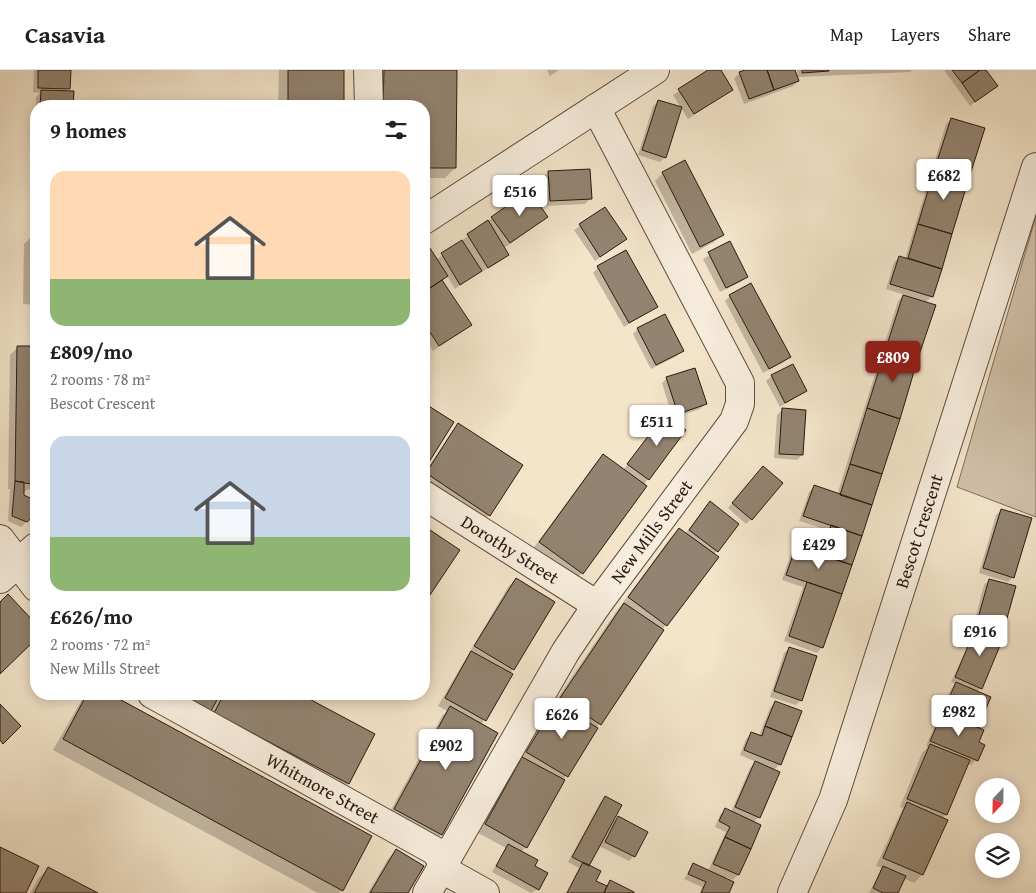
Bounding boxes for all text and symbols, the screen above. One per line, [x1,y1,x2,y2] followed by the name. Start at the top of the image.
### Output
[25,17,105,52] text: Casavia
[830,21,863,48] text: Map
[891,21,940,48] text: Layers
[968,21,1011,48] text: Share
[50,115,126,146] text: 9 homes
[382,116,410,144] icon: filters
[914,158,974,201] pin: £682
[927,163,961,187] text: £682
[490,174,550,217] pin: £516
[503,179,537,203] text: £516
[185,203,275,293] icon: home
[50,336,133,367] text: £809/mo
[863,340,923,383] pin: £809
[876,345,910,369] text: £809
[50,367,150,391] text: 2 rooms · 78 m²
[50,391,156,415] text: Bescot Crescent
[627,404,687,447] pin: £511
[640,409,674,433] text: £511
[185,468,275,558] icon: home
[888,470,950,592] street label: Bescot Crescent
[603,473,699,589] street label: New Mills Street
[456,508,565,591] street label: Dorothy Street
[789,528,849,570] pin: £429
[802,532,836,556] text: £429
[50,601,133,632] text: £626/mo
[950,614,1010,657] pin: £916
[963,619,997,643] text: £916
[50,632,150,656] text: 2 rooms · 72 m²
[50,656,160,680] text: New Mills Street
[929,694,989,737] pin: £982
[532,698,592,740] pin: £626
[942,699,976,723] text: £982
[545,702,579,726] text: £626
[416,728,476,771] pin: £902
[429,733,463,757] text: £902
[261,746,385,831] street label: Whitmore Street
[975,778,1020,822] north arrow
[975,778,1020,878] map controls
[975,833,1020,878] button: layers

